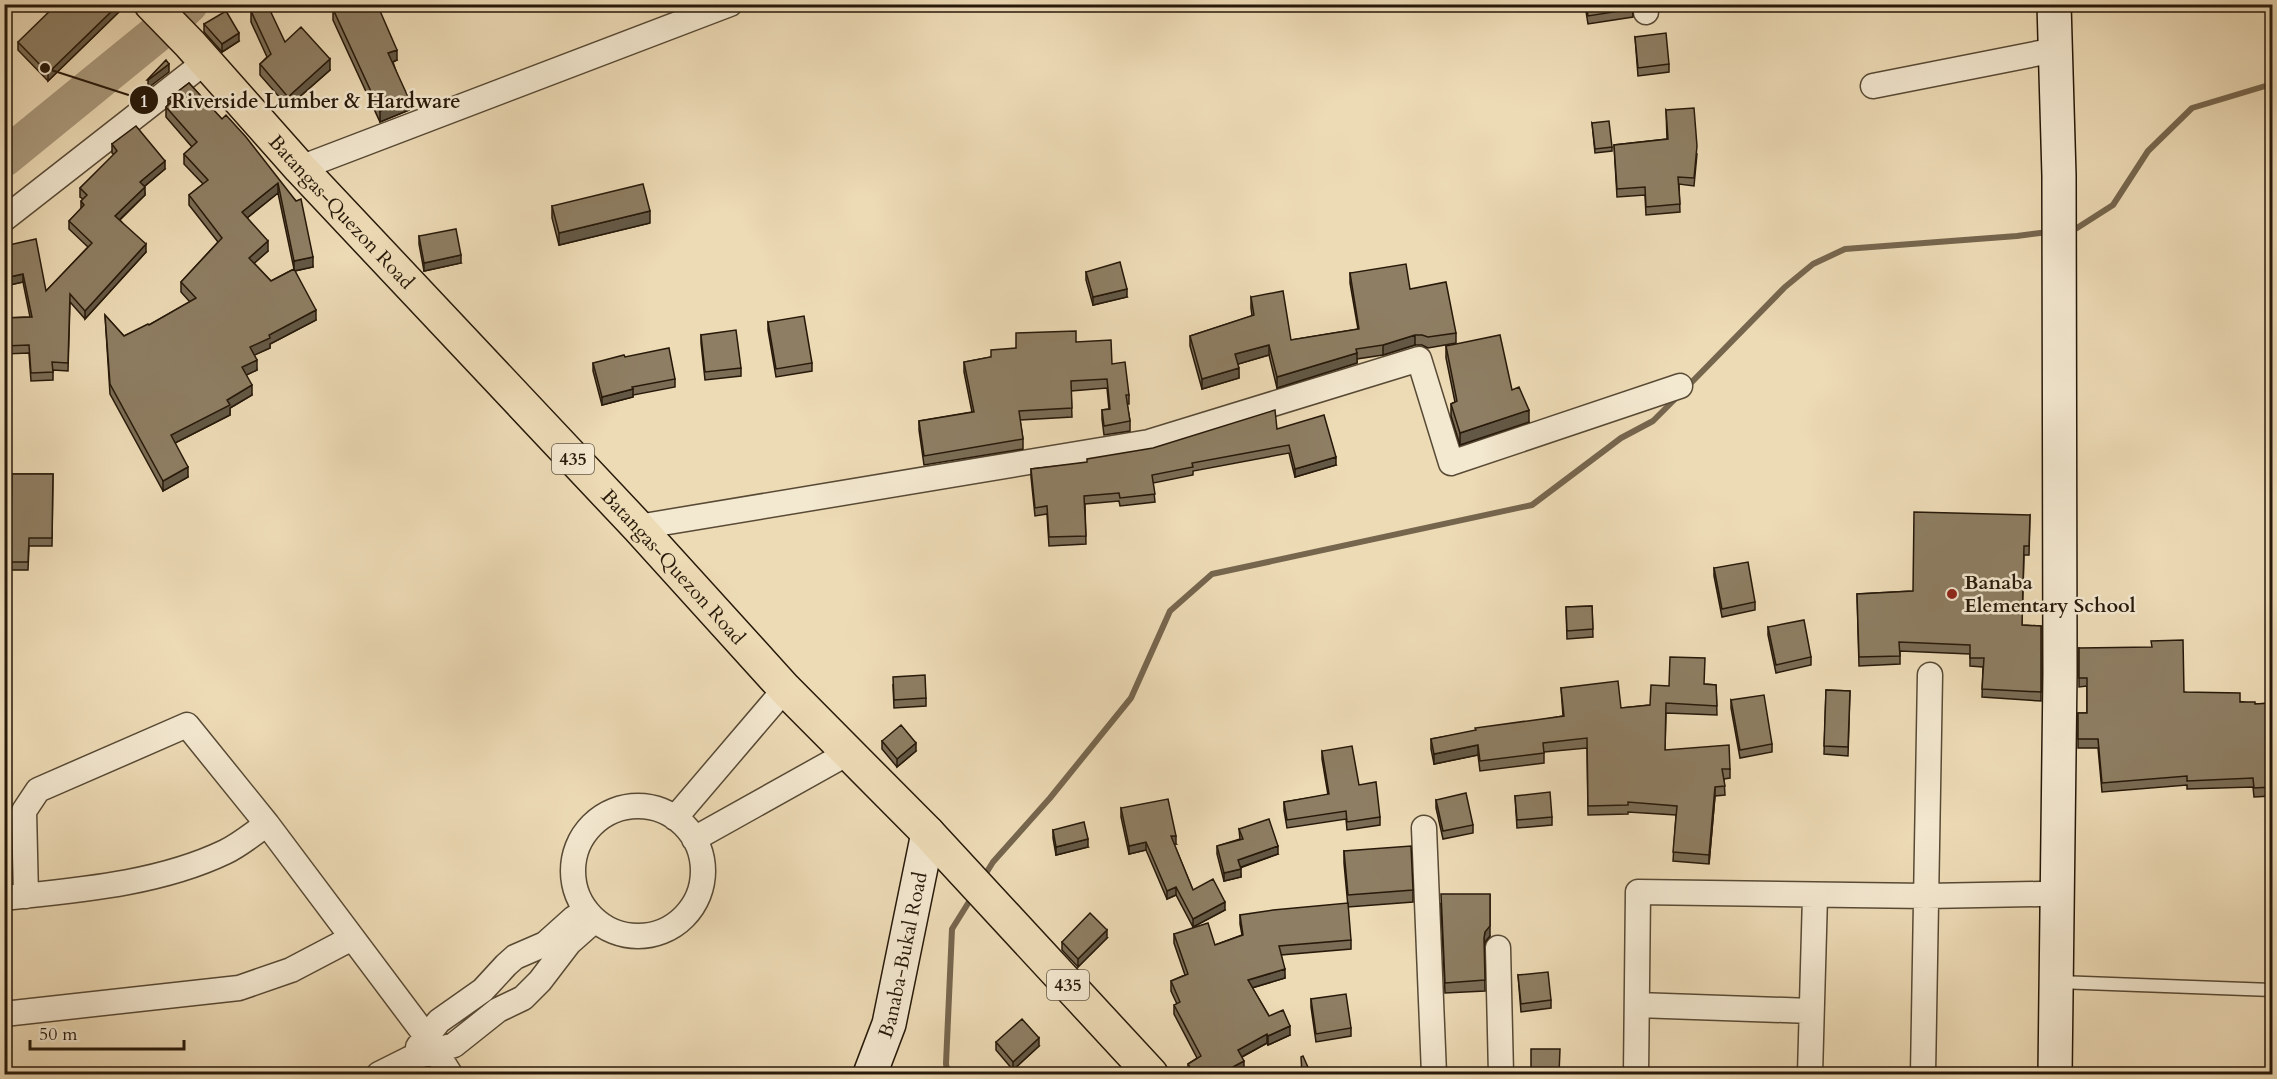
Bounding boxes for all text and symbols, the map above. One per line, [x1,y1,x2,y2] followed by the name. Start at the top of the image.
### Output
[129,81,473,120] callout: Riverside Lumber & Hardware
[171,87,461,116] text: Riverside Lumber & Hardware
[139,89,149,114] text: 1
[263,129,421,295] street label: Batangas-Quezon Road
[552,444,594,474] road number: 435
[595,483,752,651] street label: Batangas-Quezon Road
[1964,569,2136,619] place label: Banaba Elementary School
[1945,587,1959,601] marker: Banaba Elementary School
[871,869,933,1042] street label: Banaba-Bukal Road
[1047,970,1089,1000] road number: 435
[30,1013,184,1051] scale bar
[39,1022,78,1047] text: 50 m

